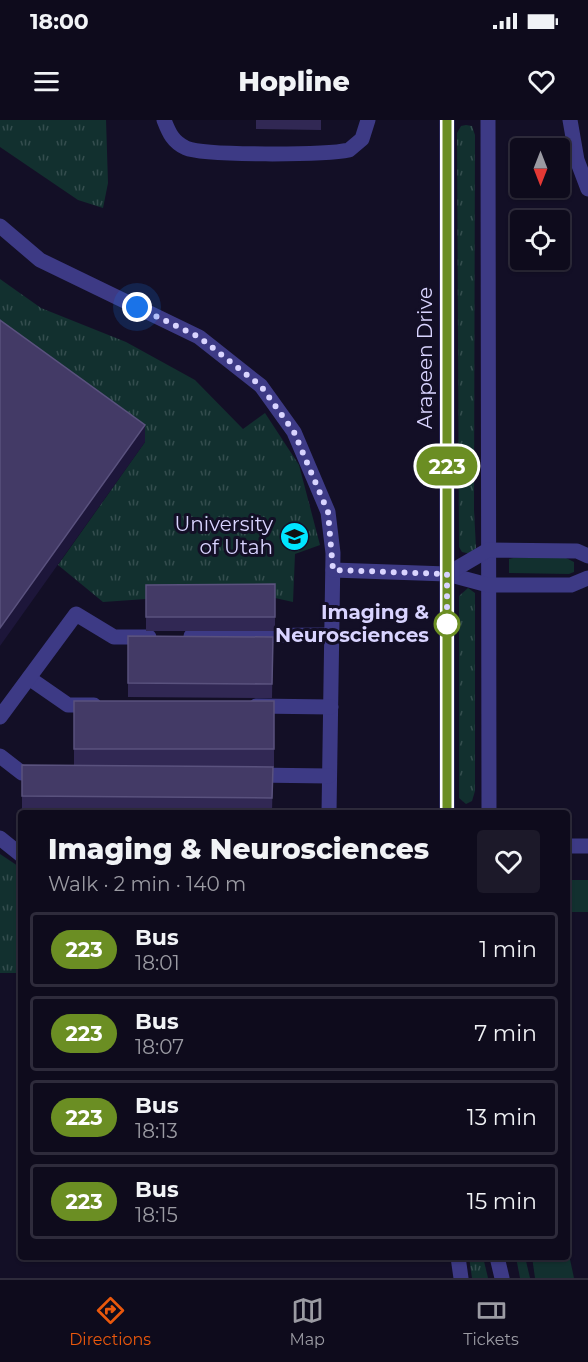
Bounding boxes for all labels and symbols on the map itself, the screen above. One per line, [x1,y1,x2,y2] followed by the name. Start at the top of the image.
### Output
[510,138,570,198] north arrow
[413,287,437,429] street label: Arapeen Drive
[122,292,152,322] your location
[412,446,482,486] line badge: 223
[174,512,273,559] place label: University of Utah
[278,520,310,552] school or university icon: University of Utah
[275,600,429,647] place label: Imaging & Neurosciences
[434,611,460,637] marker: Imaging & Neurosciences

